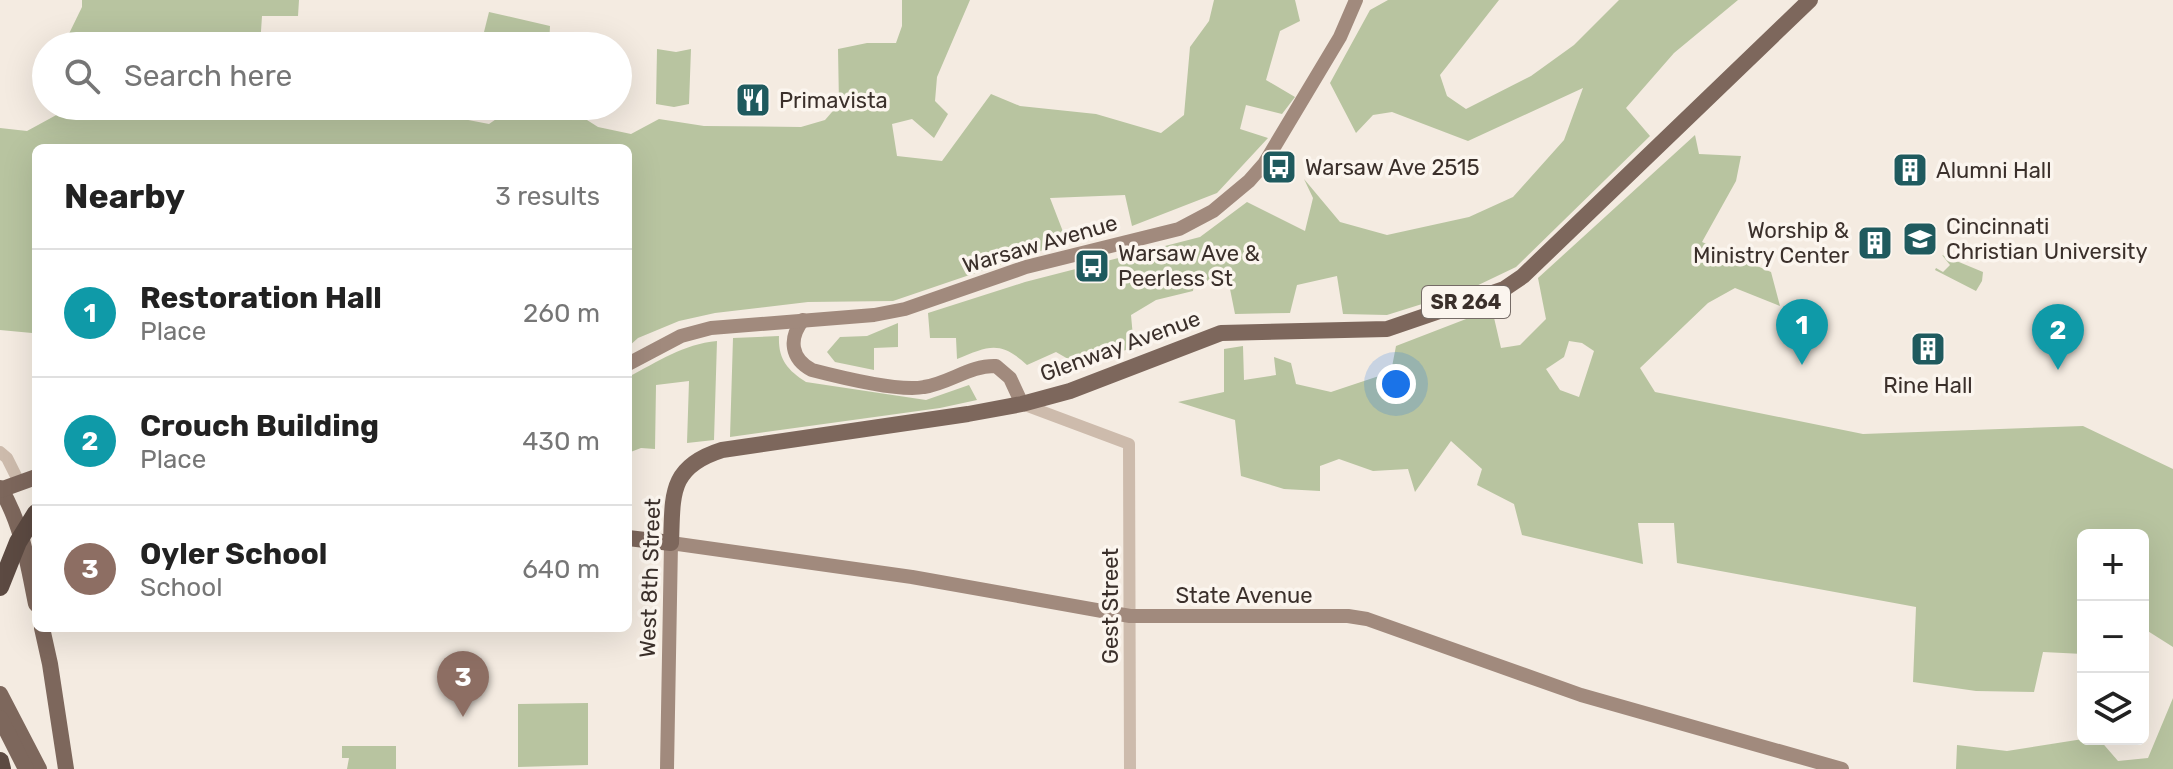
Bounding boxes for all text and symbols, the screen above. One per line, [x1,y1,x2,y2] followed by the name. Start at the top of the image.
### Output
[32,32,632,120] search box
[60,54,104,98] icon: search
[124,58,292,94] text: Search here
[734,81,772,119] restaurant icon: Primavista
[779,87,888,114] place label: Primavista
[1260,148,1298,186] bus stop icon: Warsaw Ave 2515
[1891,151,1929,189] building icon: Alumni Hall
[1305,154,1480,181] place label: Warsaw Ave 2515
[1936,157,2051,184] place label: Alumni Hall
[64,176,185,217] text: Nearby
[495,181,600,212] text: 3 results
[959,209,1121,279] street label: Warsaw Avenue
[1946,213,2148,265] place label: Cincinnati Christian University
[1693,217,1850,269] place label: Worship & Ministry Center
[1901,220,1939,258] school or university icon: Cincinnati Christian University
[1856,224,1894,262] building icon: Worship & Ministry Center
[1118,240,1260,292] place label: Warsaw Ave & Peerless St
[1073,247,1111,285] bus stop icon: Warsaw Ave & Peerless St
[140,280,382,316] text: Restoration Hall
[1422,286,1510,318] road number: SR 264
[84,298,96,329] text: 1
[523,298,600,329] text: 260 m
[1776,299,1828,365] pin: 1
[2032,304,2084,370] pin: 2
[1036,305,1204,387] street label: Glenway Avenue
[140,316,206,347] text: Place
[1909,330,1947,368] building icon: Rine Hall
[1376,364,1416,404] your location
[1883,372,1973,399] place label: Rine Hall
[140,408,379,444] text: Crouch Building
[82,426,98,457] text: 2
[522,426,600,457] text: 430 m
[140,444,206,475] text: Place
[634,497,666,658] street label: West 8th Street
[2077,529,2149,745] map controls
[2077,529,2149,601] button: +
[140,536,327,572] text: Oyler School
[1097,548,1124,664] street label: Gest Street
[81,554,99,585] text: 3
[522,554,600,585] text: 640 m
[140,572,223,603] text: School
[1175,582,1313,609] street label: State Avenue
[2077,601,2149,673] button: −
[437,651,489,717] pin: 3
[2077,673,2149,745] button: layers

